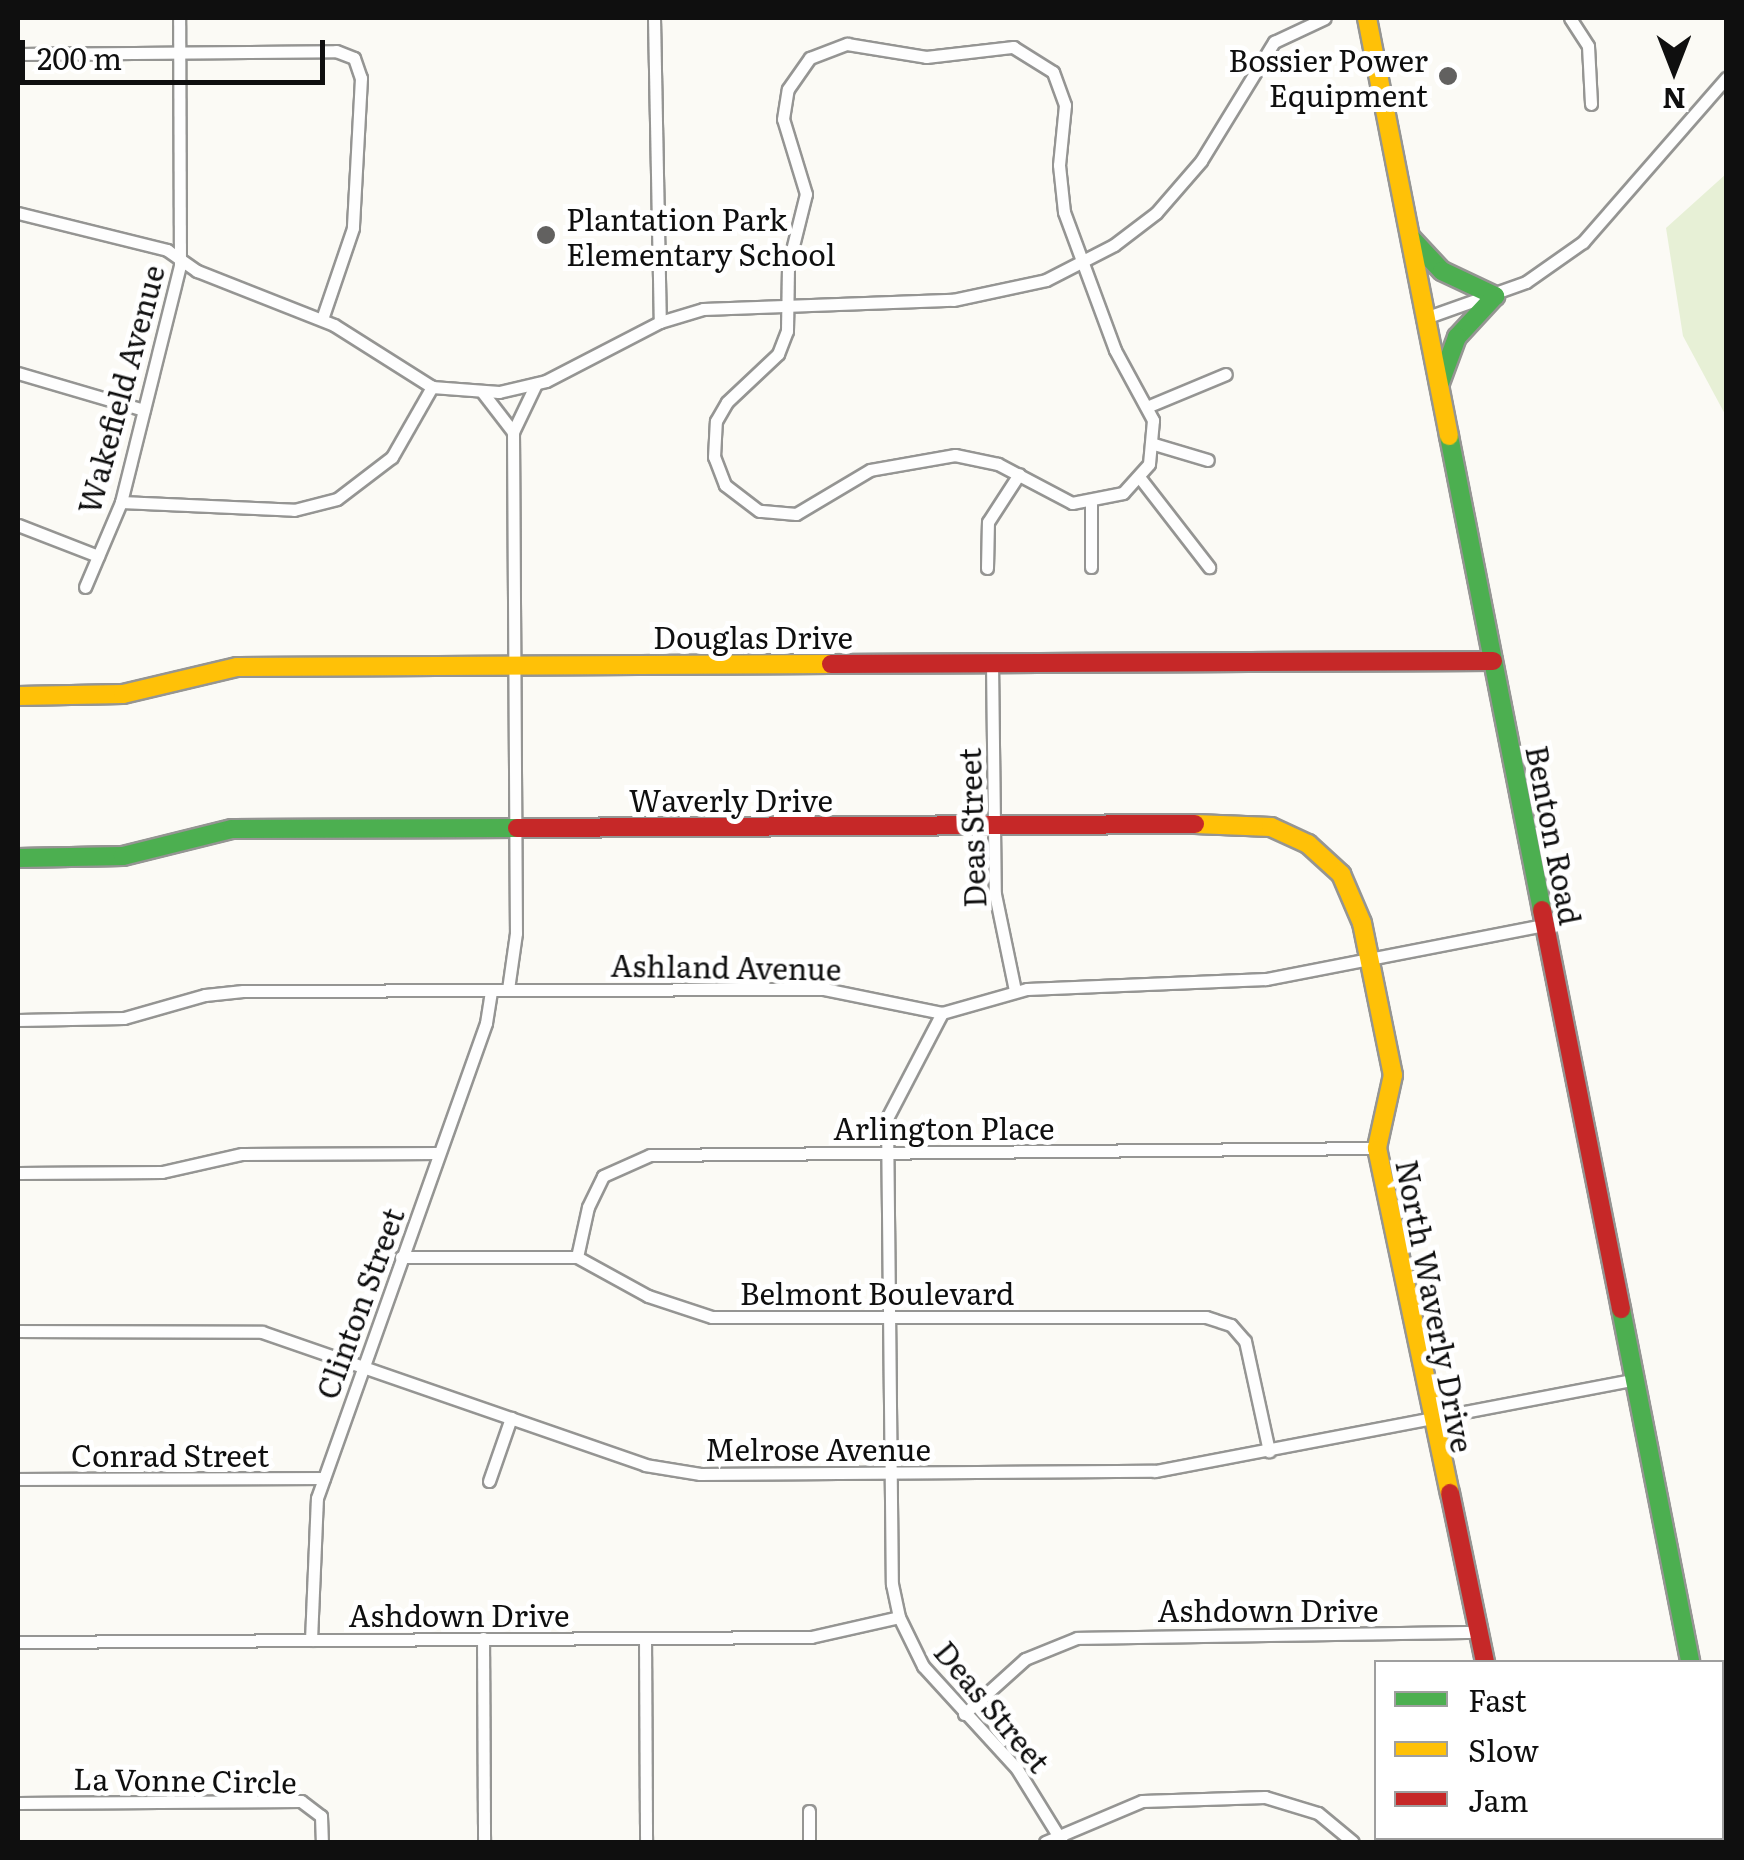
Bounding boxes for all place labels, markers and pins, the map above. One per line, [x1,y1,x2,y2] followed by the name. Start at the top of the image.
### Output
[1228,41,1428,112] place label: Bossier Power Equipment
[1437,65,1459,87] marker: Bossier Power Equipment
[566,200,835,270] place label: Plantation Park Elementary School
[535,224,557,246] marker: Plantation Park Elementary School

